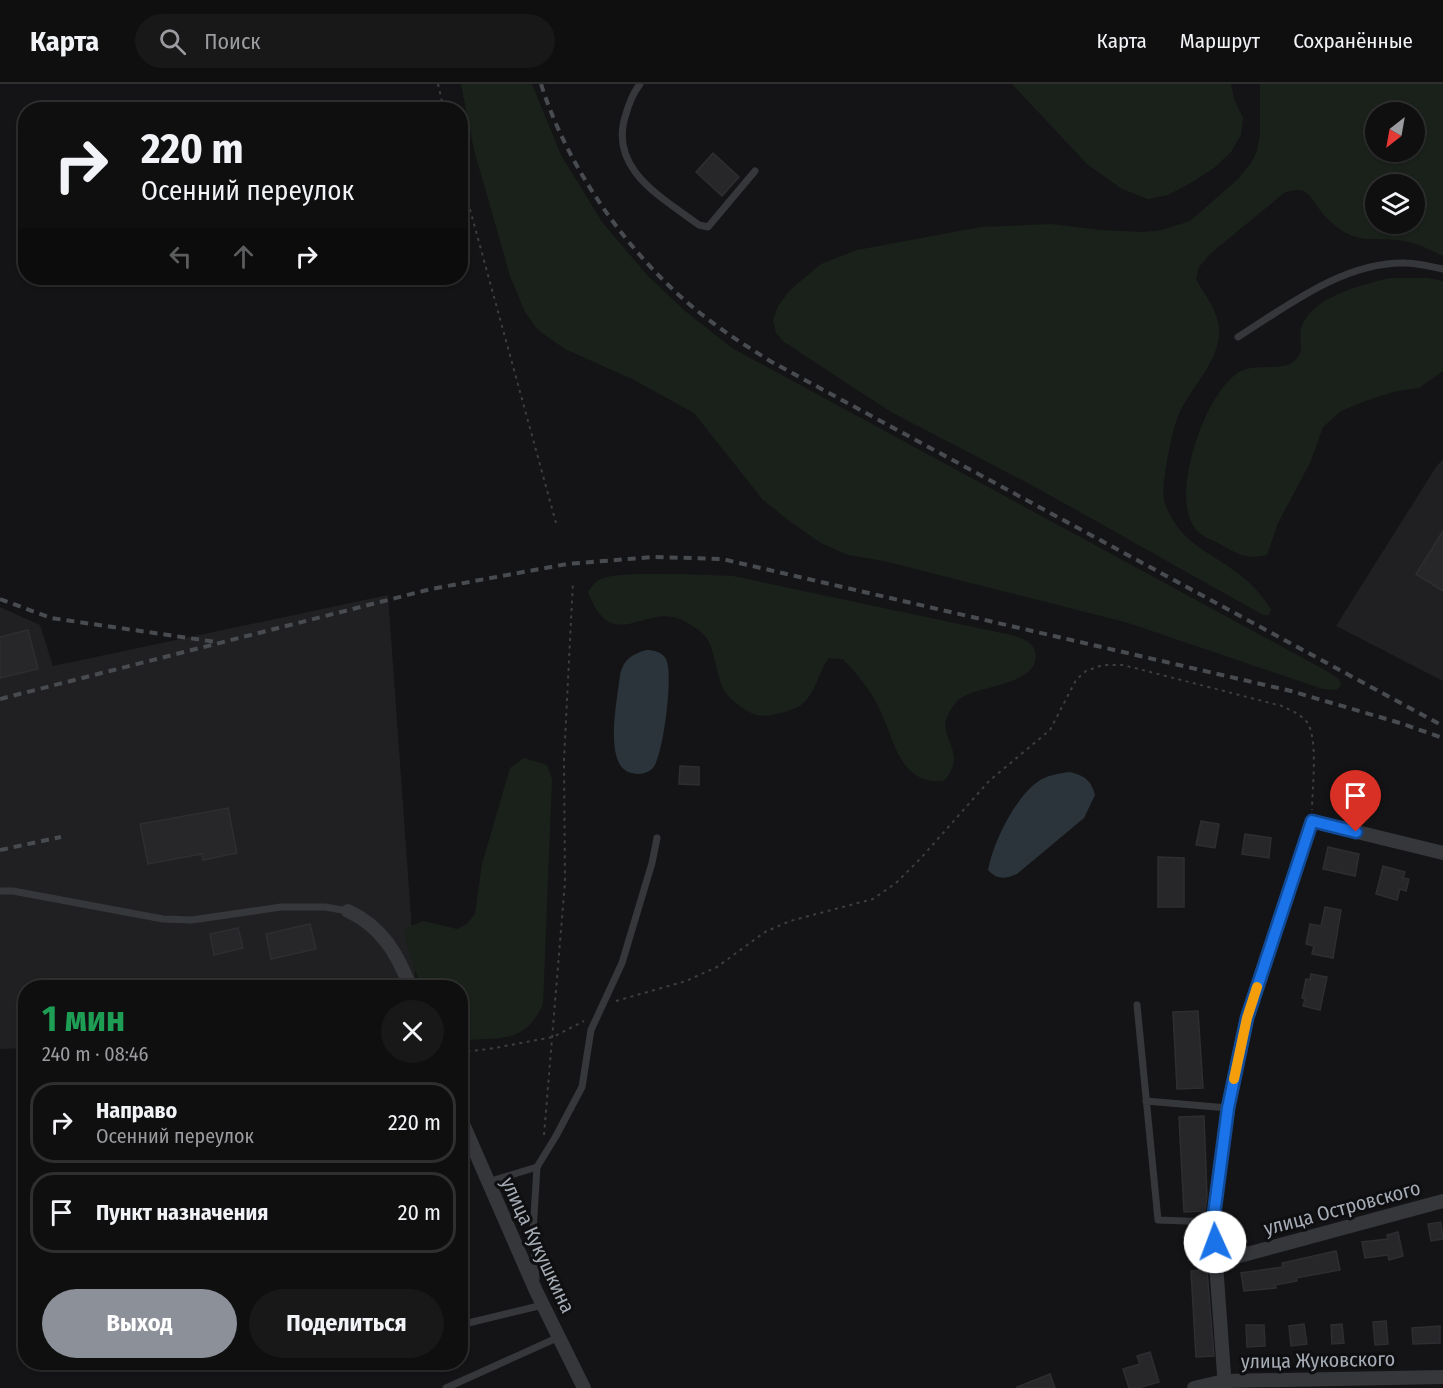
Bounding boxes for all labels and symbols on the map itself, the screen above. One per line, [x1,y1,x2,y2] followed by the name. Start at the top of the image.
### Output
[1365,102,1425,162] north arrow
[1330,770,1381,832] pin
[496,1173,580,1317] street label: улица Кукушкина
[1261,1176,1423,1240] street label: улица Островского
[1183,1210,1247,1274] position arrow
[1241,1347,1395,1373] street label: улица Жуковского

